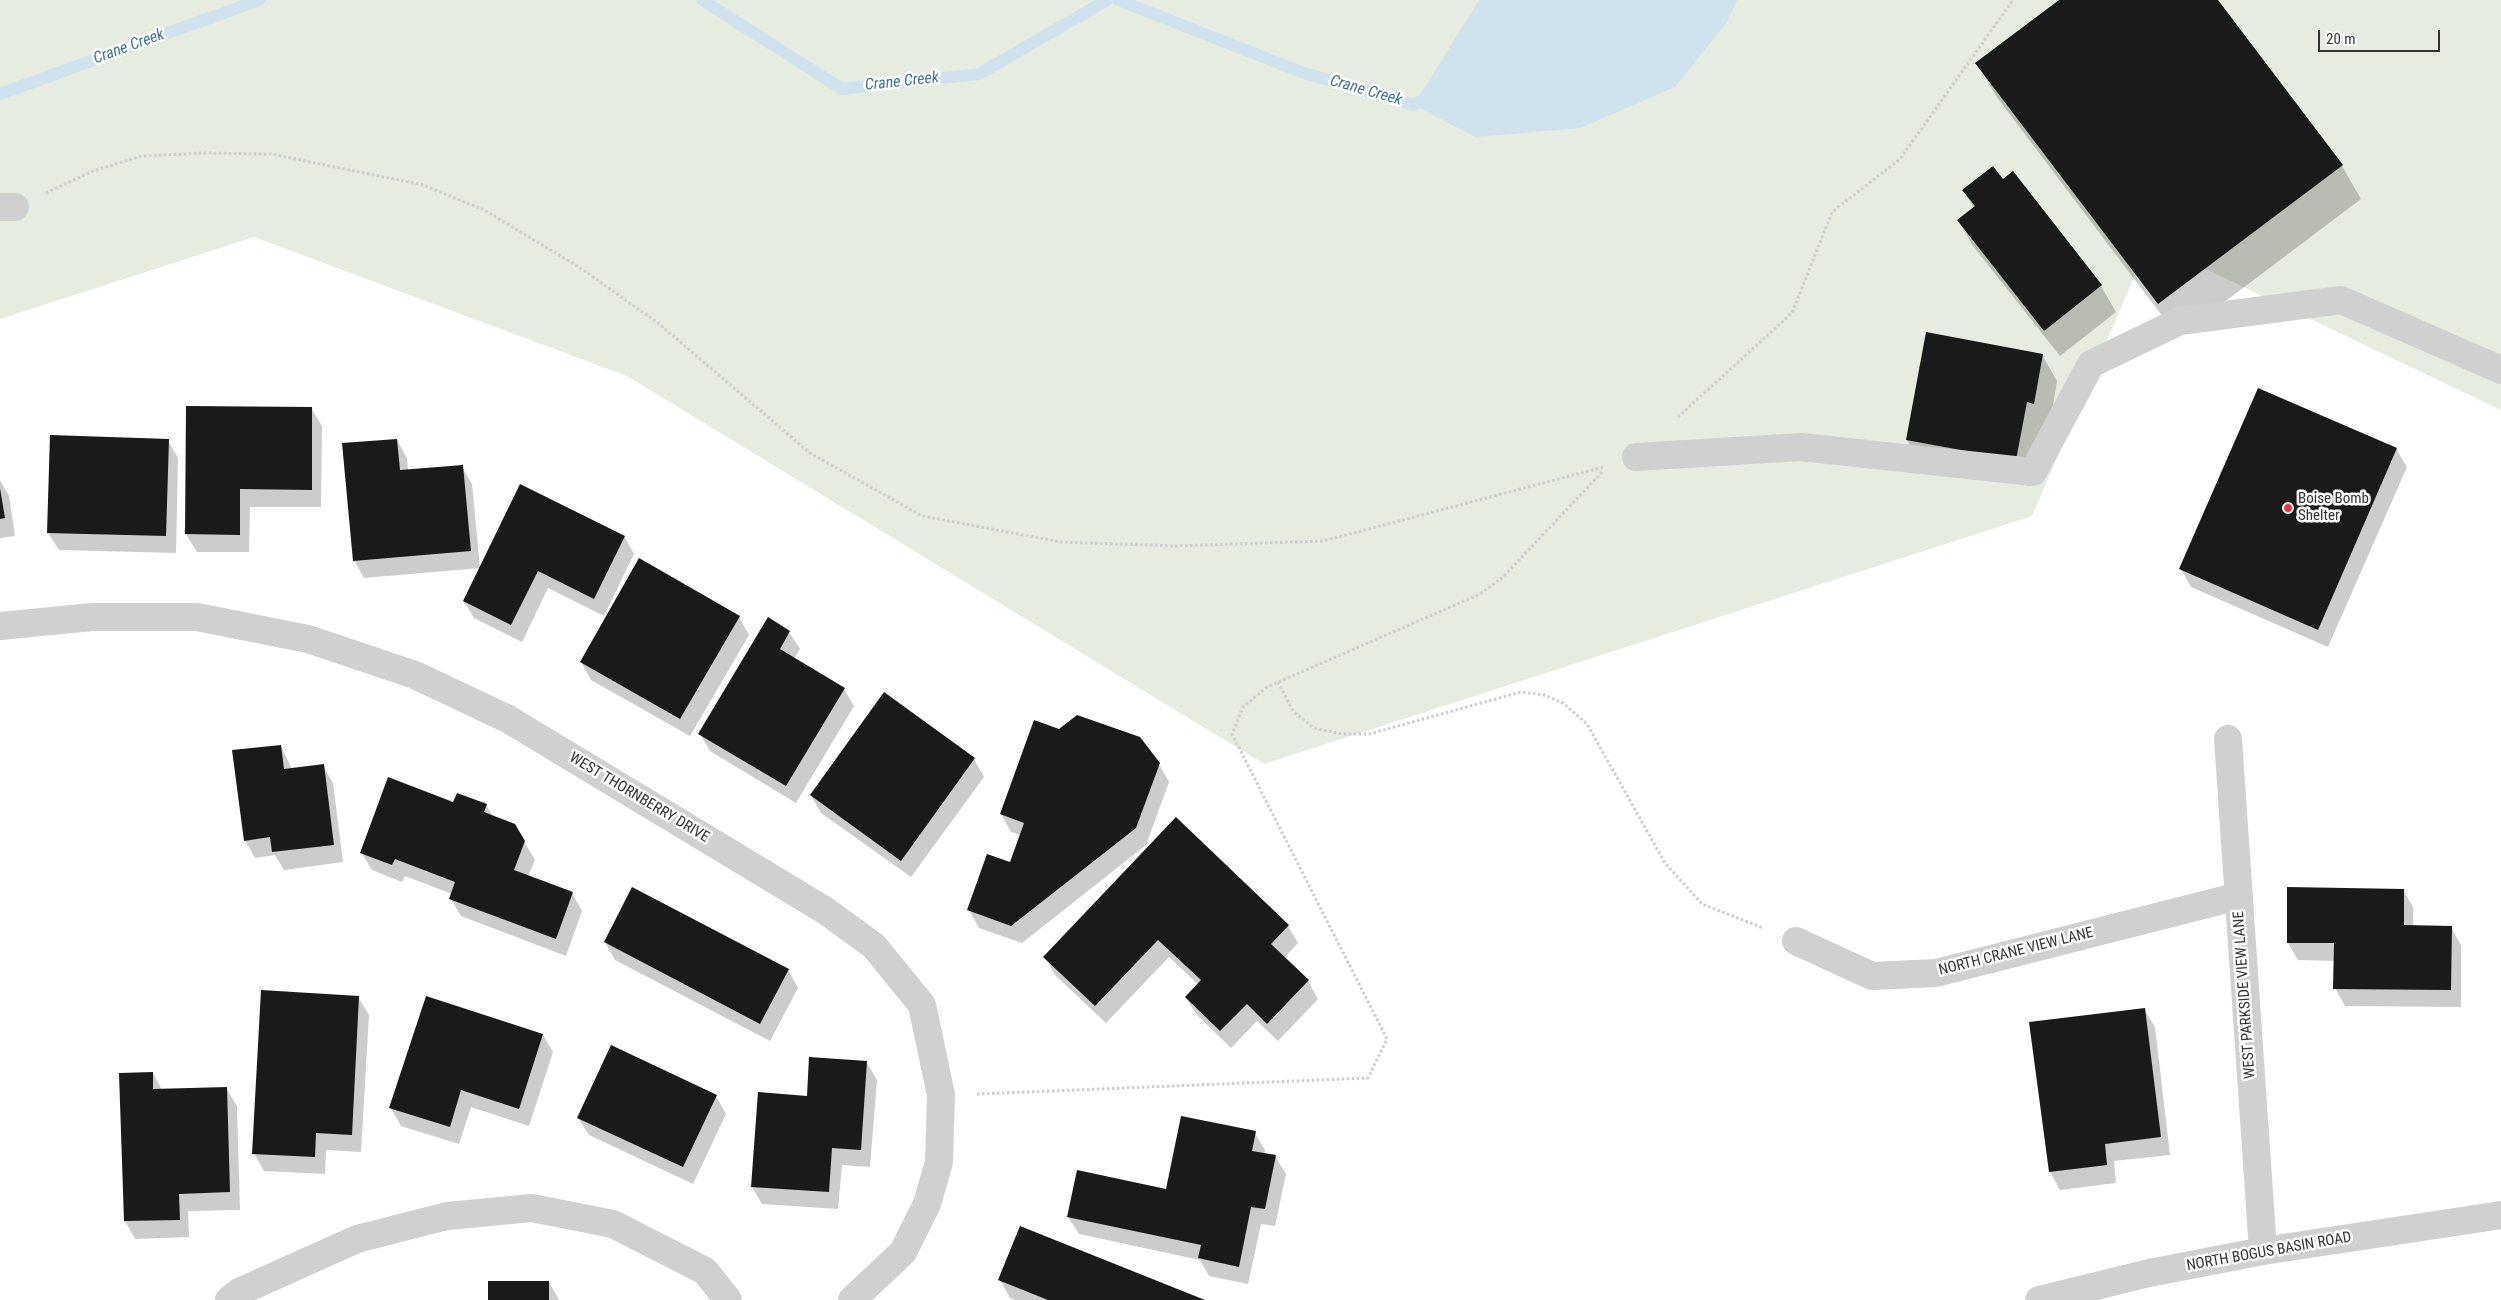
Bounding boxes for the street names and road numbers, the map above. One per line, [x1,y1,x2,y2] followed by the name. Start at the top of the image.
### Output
[566,749,712,847] street label: WEST THORNBERRY DRIVE
[2230,911,2260,1079] street label: WEST PARKSIDE VIEW LANE
[1937,924,2095,980] street label: NORTH CRANE VIEW LANE
[2185,1229,2353,1275] street label: NORTH BOGUS BASIN ROAD

